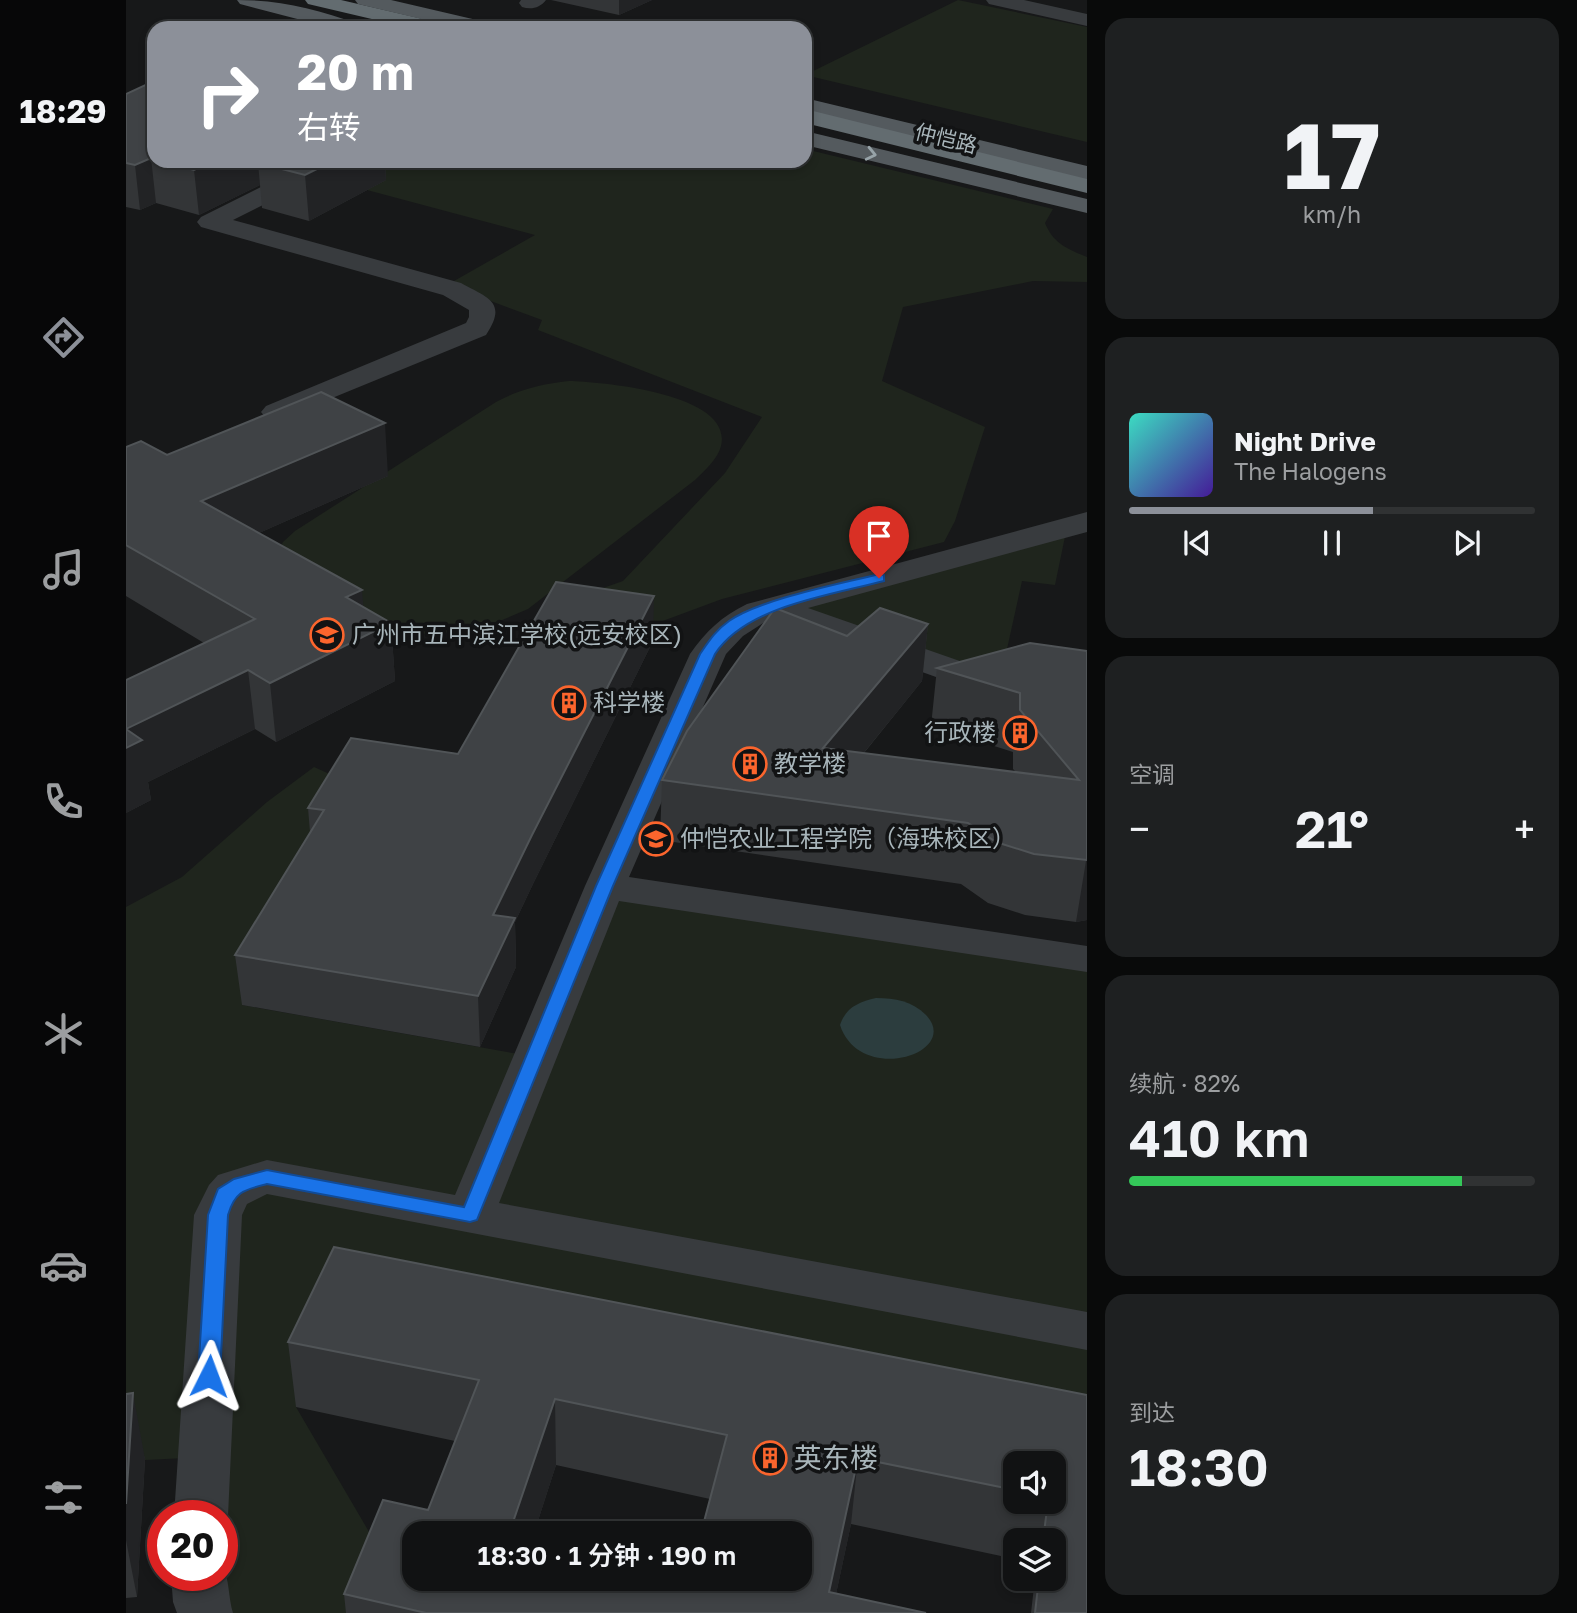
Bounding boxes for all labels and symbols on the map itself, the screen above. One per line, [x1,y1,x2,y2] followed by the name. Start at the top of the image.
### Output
[913,118,980,158] street label: 仲恺路
[865,146,877,160] one-way arrow
[849,506,909,578] pin
[308,616,346,654] school or university icon: 广州市五中滨江学校(远安校区)
[352,619,682,648] place label: 广州市五中滨江学校(远安校区)
[550,684,588,722] building icon: 科学楼
[593,687,665,716] place label: 科学楼
[1001,714,1039,752] building icon: 行政楼
[924,717,996,746] place label: 行政楼
[731,745,769,783] building icon: 教学楼
[774,748,846,777] place label: 教学楼
[637,820,675,858] school or university icon: 仲恺农业工程学院（海珠校区）
[680,823,1016,852] place label: 仲恺农业工程学院（海珠校区）
[172,1339,246,1413] position arrow
[751,1439,789,1477] building icon: 英东楼
[794,1441,878,1474] place label: 英东楼
[147,1500,238,1591] speed limit sign: 20

